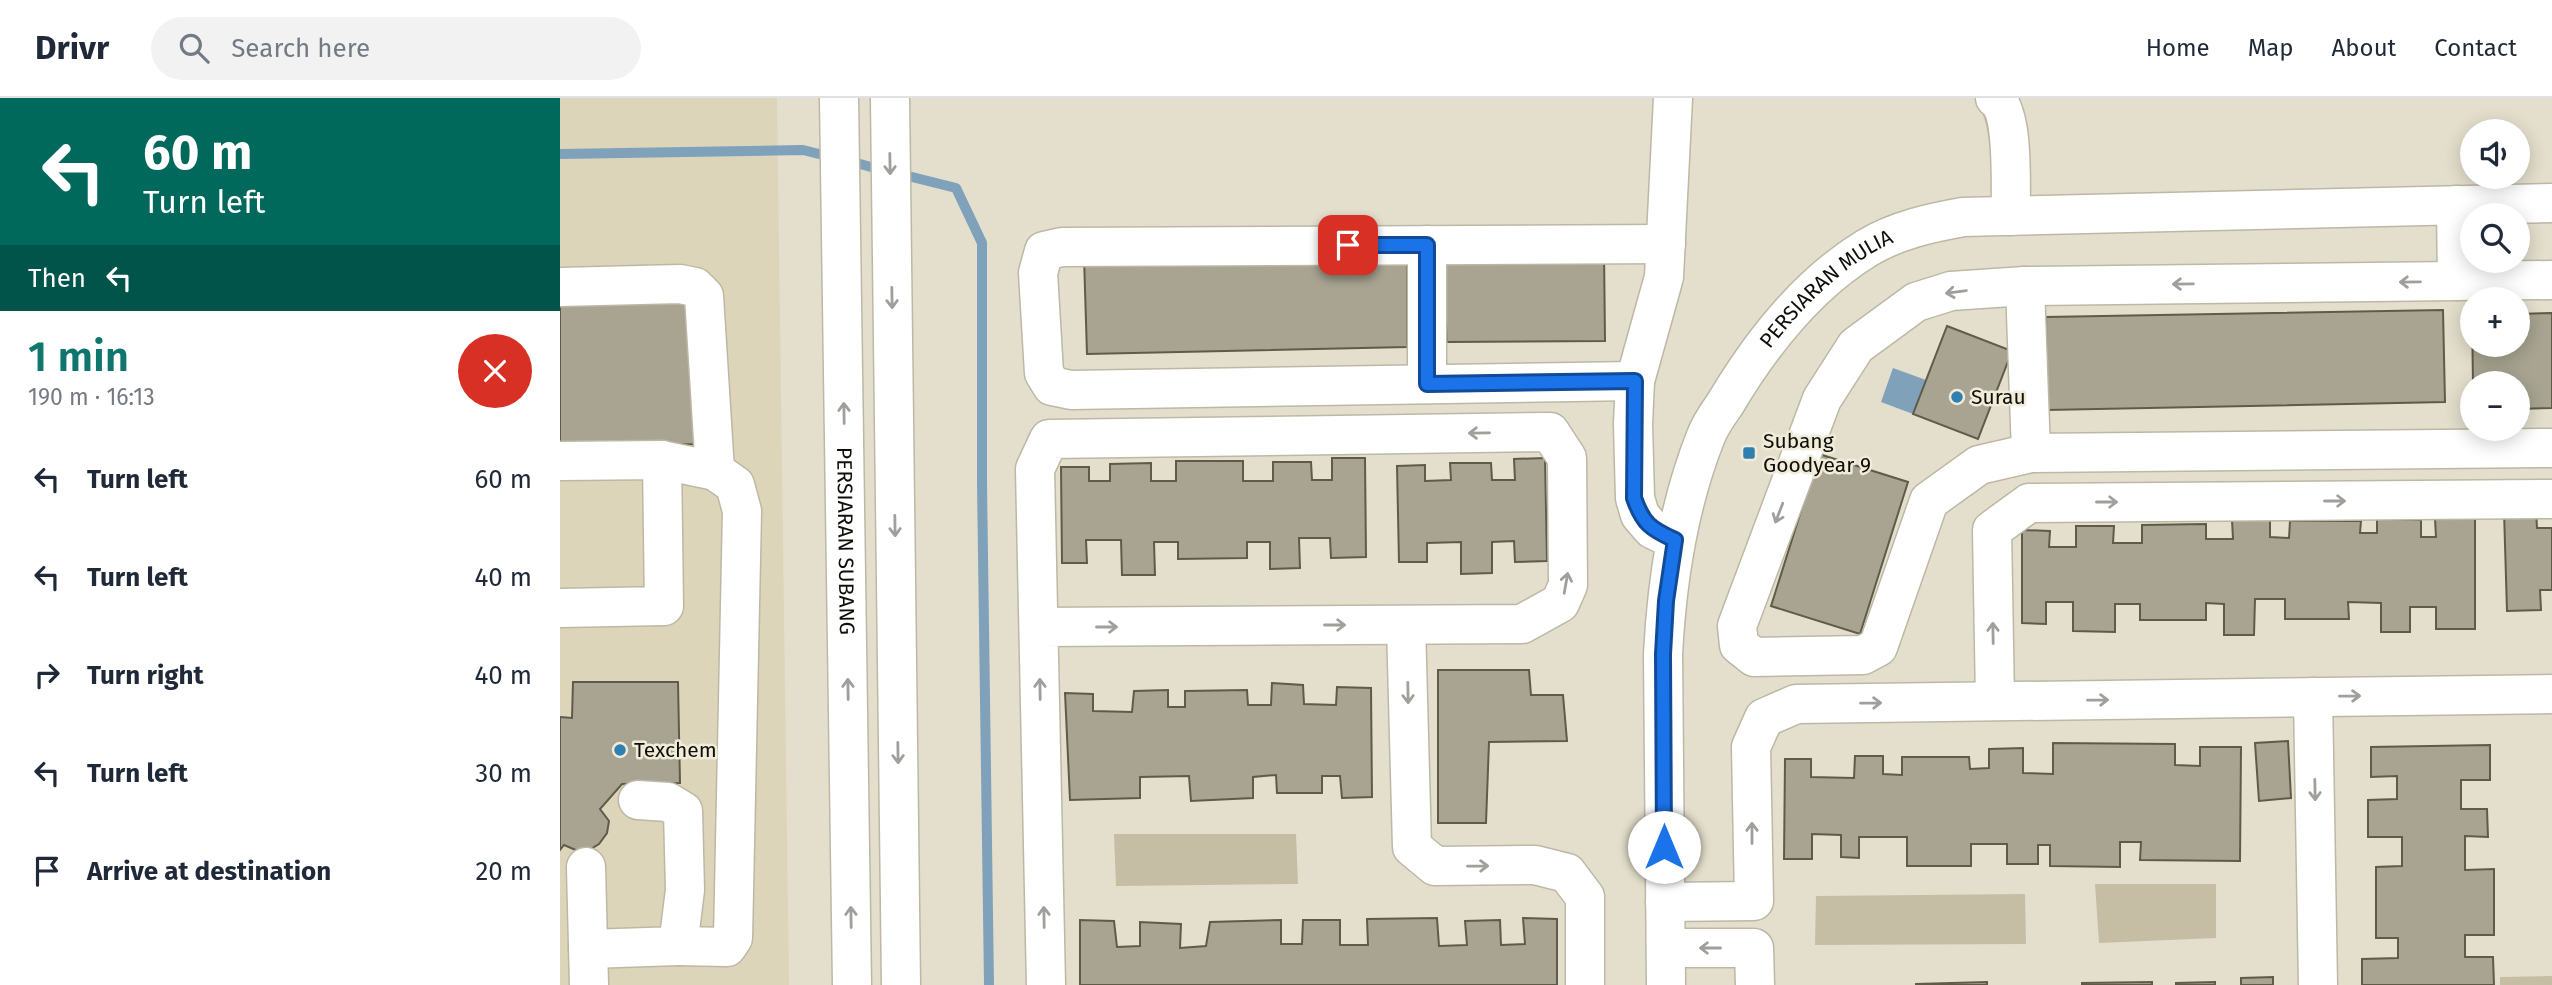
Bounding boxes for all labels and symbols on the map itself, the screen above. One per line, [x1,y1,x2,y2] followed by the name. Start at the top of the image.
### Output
[883,152,897,175] one-way arrow
[1318,215,1378,275] pin
[1754,224,1897,353] street label: PERSIARAN MULIA
[2399,275,2422,288] one-way arrow
[2172,277,2195,291] one-way arrow
[885,286,899,309] one-way arrow
[1945,286,1968,299] one-way arrow
[1971,384,2026,410] place label: Surau
[1949,389,1965,405] marker: Surau
[838,402,851,425] one-way arrow
[1468,426,1491,440] one-way arrow
[1763,428,1871,478] place label: Subang Goodyear 9
[1741,445,1757,461] marker: Subang Goodyear 9
[831,447,860,635] street label: PERSIARAN SUBANG
[2323,494,2346,508] one-way arrow
[2096,496,2119,509] one-way arrow
[1771,502,1784,524] one-way arrow
[888,514,902,537] one-way arrow
[1560,572,1573,595] one-way arrow
[1323,618,1346,632] one-way arrow
[1095,620,1118,633] one-way arrow
[1987,622,2000,645] one-way arrow
[841,678,855,701] one-way arrow
[1033,678,1047,701] one-way arrow
[1401,681,1415,704] one-way arrow
[2339,689,2362,703] one-way arrow
[2087,693,2110,707] one-way arrow
[1859,696,1882,710] one-way arrow
[634,737,717,763] place label: Texchem
[891,741,905,764] one-way arrow
[612,742,628,758] marker: Texchem
[2308,778,2321,801] one-way arrow
[1627,810,1701,884] position arrow
[1745,822,1759,845] one-way arrow
[1466,859,1489,873] one-way arrow
[844,906,858,929] one-way arrow
[1038,906,1051,929] one-way arrow
[1699,941,1722,955] one-way arrow

